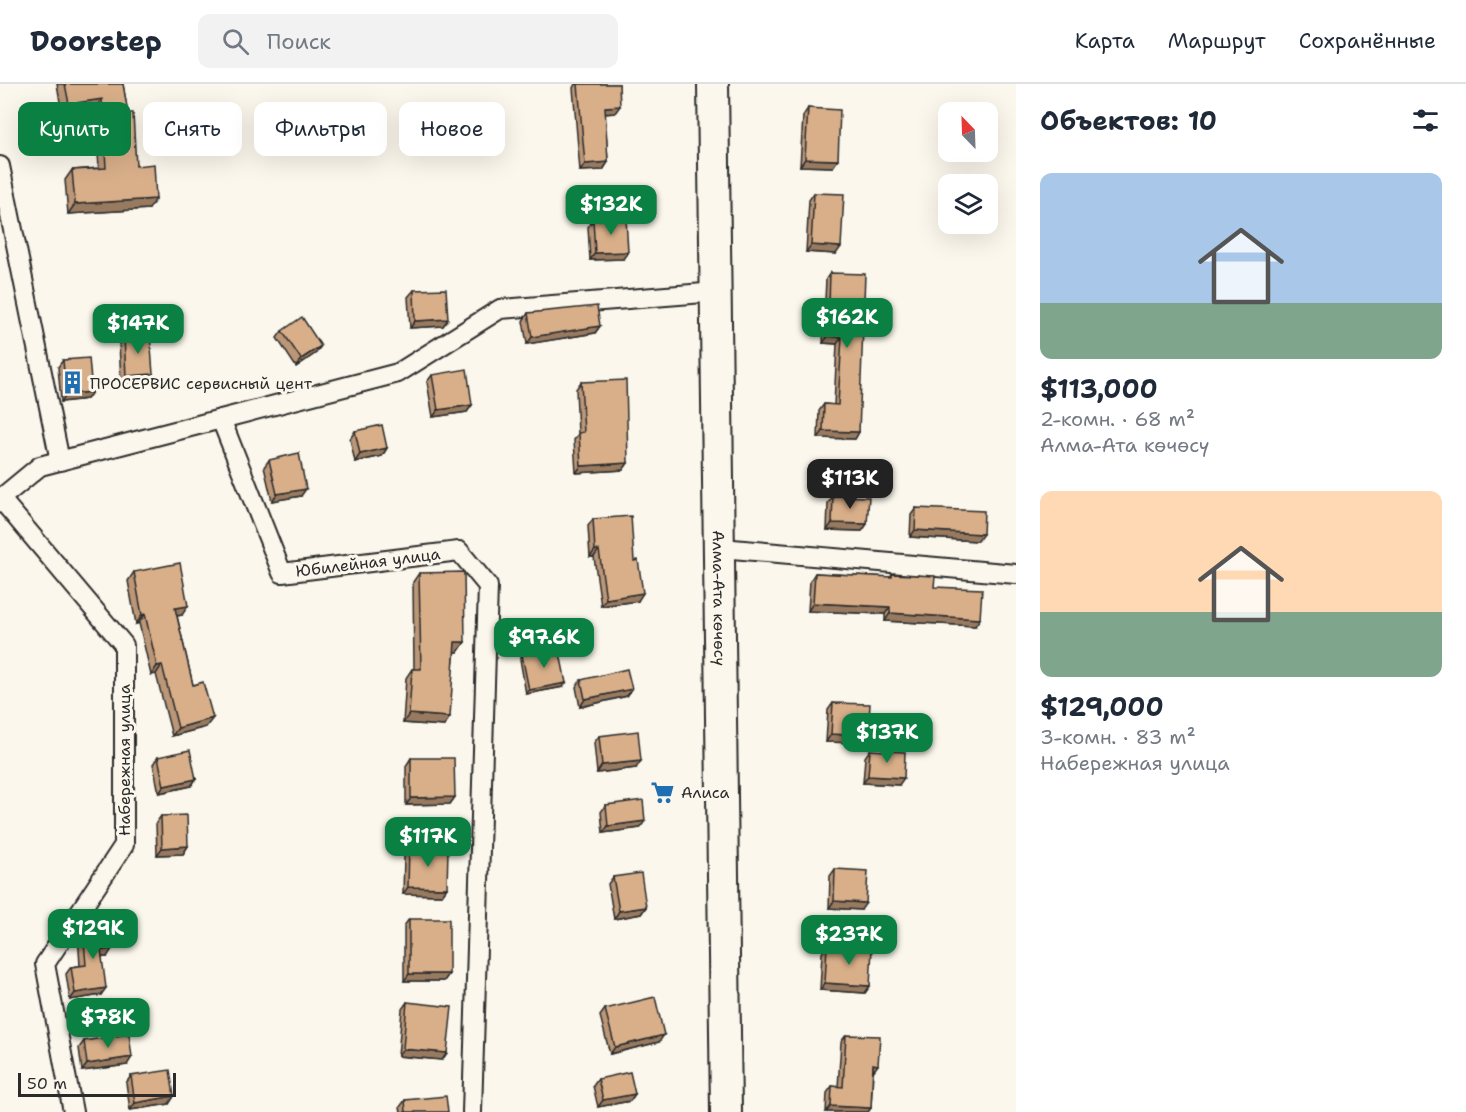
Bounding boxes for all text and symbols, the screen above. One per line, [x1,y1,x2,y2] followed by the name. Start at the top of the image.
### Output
[198,14,618,68] search box
[30,22,162,60] text: Doorstep
[219,25,252,58] icon: search
[267,27,331,56] text: Поиск
[1075,27,1135,55] text: Карта
[1168,27,1266,55] text: Маршрут
[1299,27,1436,55] text: Сохранённые
[18,102,131,156] chip: Купить
[143,102,242,156] chip: Снять
[254,102,387,156] chip: Фильтры
[399,102,505,156] chip: Новое
[938,102,998,162] north arrow
[938,102,998,234] map controls
[1040,103,1217,138] text: Объектов: 10
[1409,104,1442,137] icon: filters
[938,174,998,234] button: layers
[569,185,653,236] pin: $132K
[580,191,642,217] text: $132K
[1187,212,1295,320] icon: home
[805,298,889,349] pin: $162K
[96,304,180,355] pin: $147K
[816,304,878,330] text: $162K
[107,310,169,336] text: $147K
[59,370,85,396] building icon: ПРОСЕРВИС сервисный цент
[1040,371,1158,406] text: $113,000
[90,373,313,394] place label: ПРОСЕРВИС сервисный цент
[1040,406,1195,432] text: 2-комн. · 68 m²
[1040,432,1209,458] text: Алма-Ата көчөсү
[808,459,892,510] pin: $113K
[821,465,879,491] text: $113K
[708,530,730,666] street label: Алма-Ата көчөсү
[1187,530,1295,638] icon: home
[295,543,442,582] street label: Юбилейная улица
[495,618,593,669] pin: $97.6K
[508,624,580,650] text: $97.6K
[114,684,135,836] street label: Набережная улица
[1040,689,1164,724] text: $129,000
[845,713,929,764] pin: $137K
[856,719,918,745] text: $137K
[1040,724,1196,750] text: 3-комн. · 83 m²
[1040,750,1230,776] text: Набережная улица
[650,779,676,805] supermarket icon: Алиса
[681,782,729,803] place label: Алиса
[386,817,470,868] pin: $117K
[399,823,457,849] text: $117K
[51,909,135,960] pin: $129K
[62,915,124,941] text: $129K
[807,915,891,966] pin: $237K
[815,921,883,947] text: $237K
[72,998,144,1049] pin: $78K
[81,1004,135,1030] text: $78K
[18,1070,176,1098] scale bar
[27,1073,67,1094] text: 50 m

